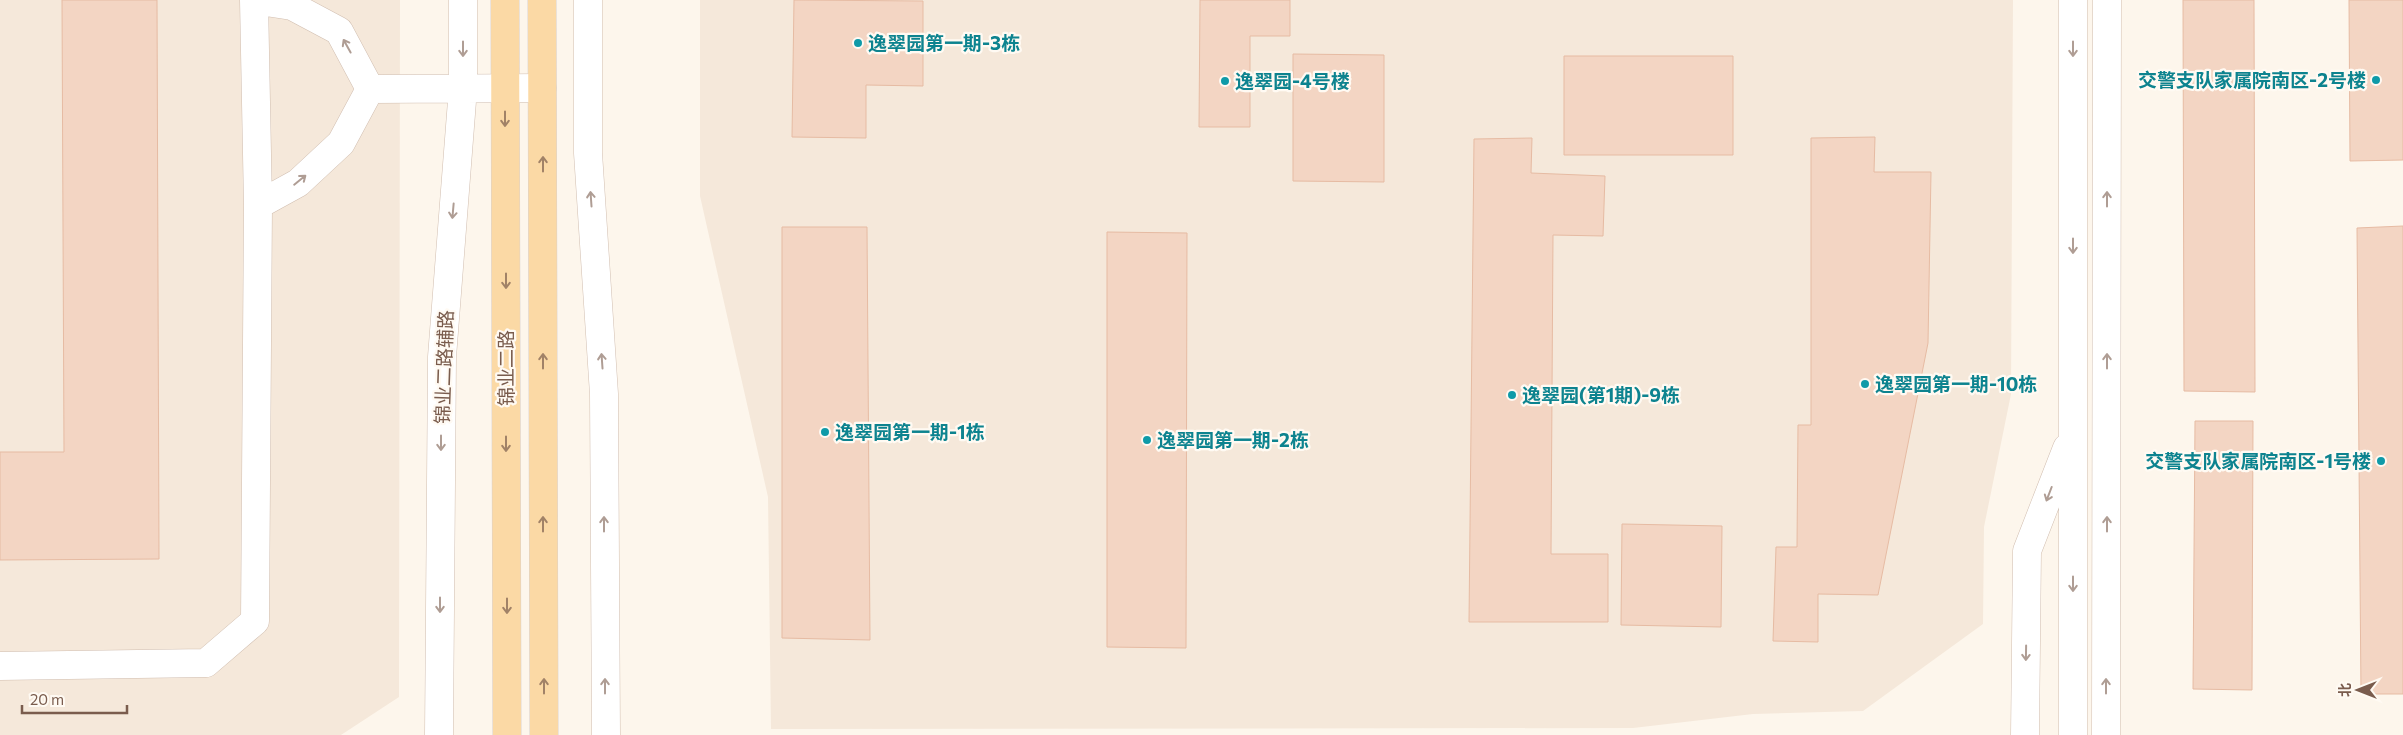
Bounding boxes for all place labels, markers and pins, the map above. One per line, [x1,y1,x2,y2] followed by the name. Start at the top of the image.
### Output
[868,31,1020,54] place label: 逸翠园第一期-3栋
[852,37,864,49] marker: 逸翠园第一期-3栋
[2138,68,2366,91] place label: 交警支队家属院南区-2号楼
[1235,69,1350,92] place label: 逸翠园-4号楼
[2370,74,2382,86] marker: 交警支队家属院南区-2号楼
[1219,75,1231,87] marker: 逸翠园-4号楼
[1875,372,2037,395] place label: 逸翠园第一期-10栋
[1859,378,1871,390] marker: 逸翠园第一期-10栋
[1522,383,1680,406] place label: 逸翠园(第1期)-9栋
[1506,389,1518,401] marker: 逸翠园(第1期)-9栋
[835,420,985,443] place label: 逸翠园第一期-1栋
[819,426,831,438] marker: 逸翠园第一期-1栋
[1157,428,1309,451] place label: 逸翠园第一期-2栋
[1141,434,1153,446] marker: 逸翠园第一期-2栋
[2145,449,2371,472] place label: 交警支队家属院南区-1号楼
[2375,455,2387,467] marker: 交警支队家属院南区-1号楼

